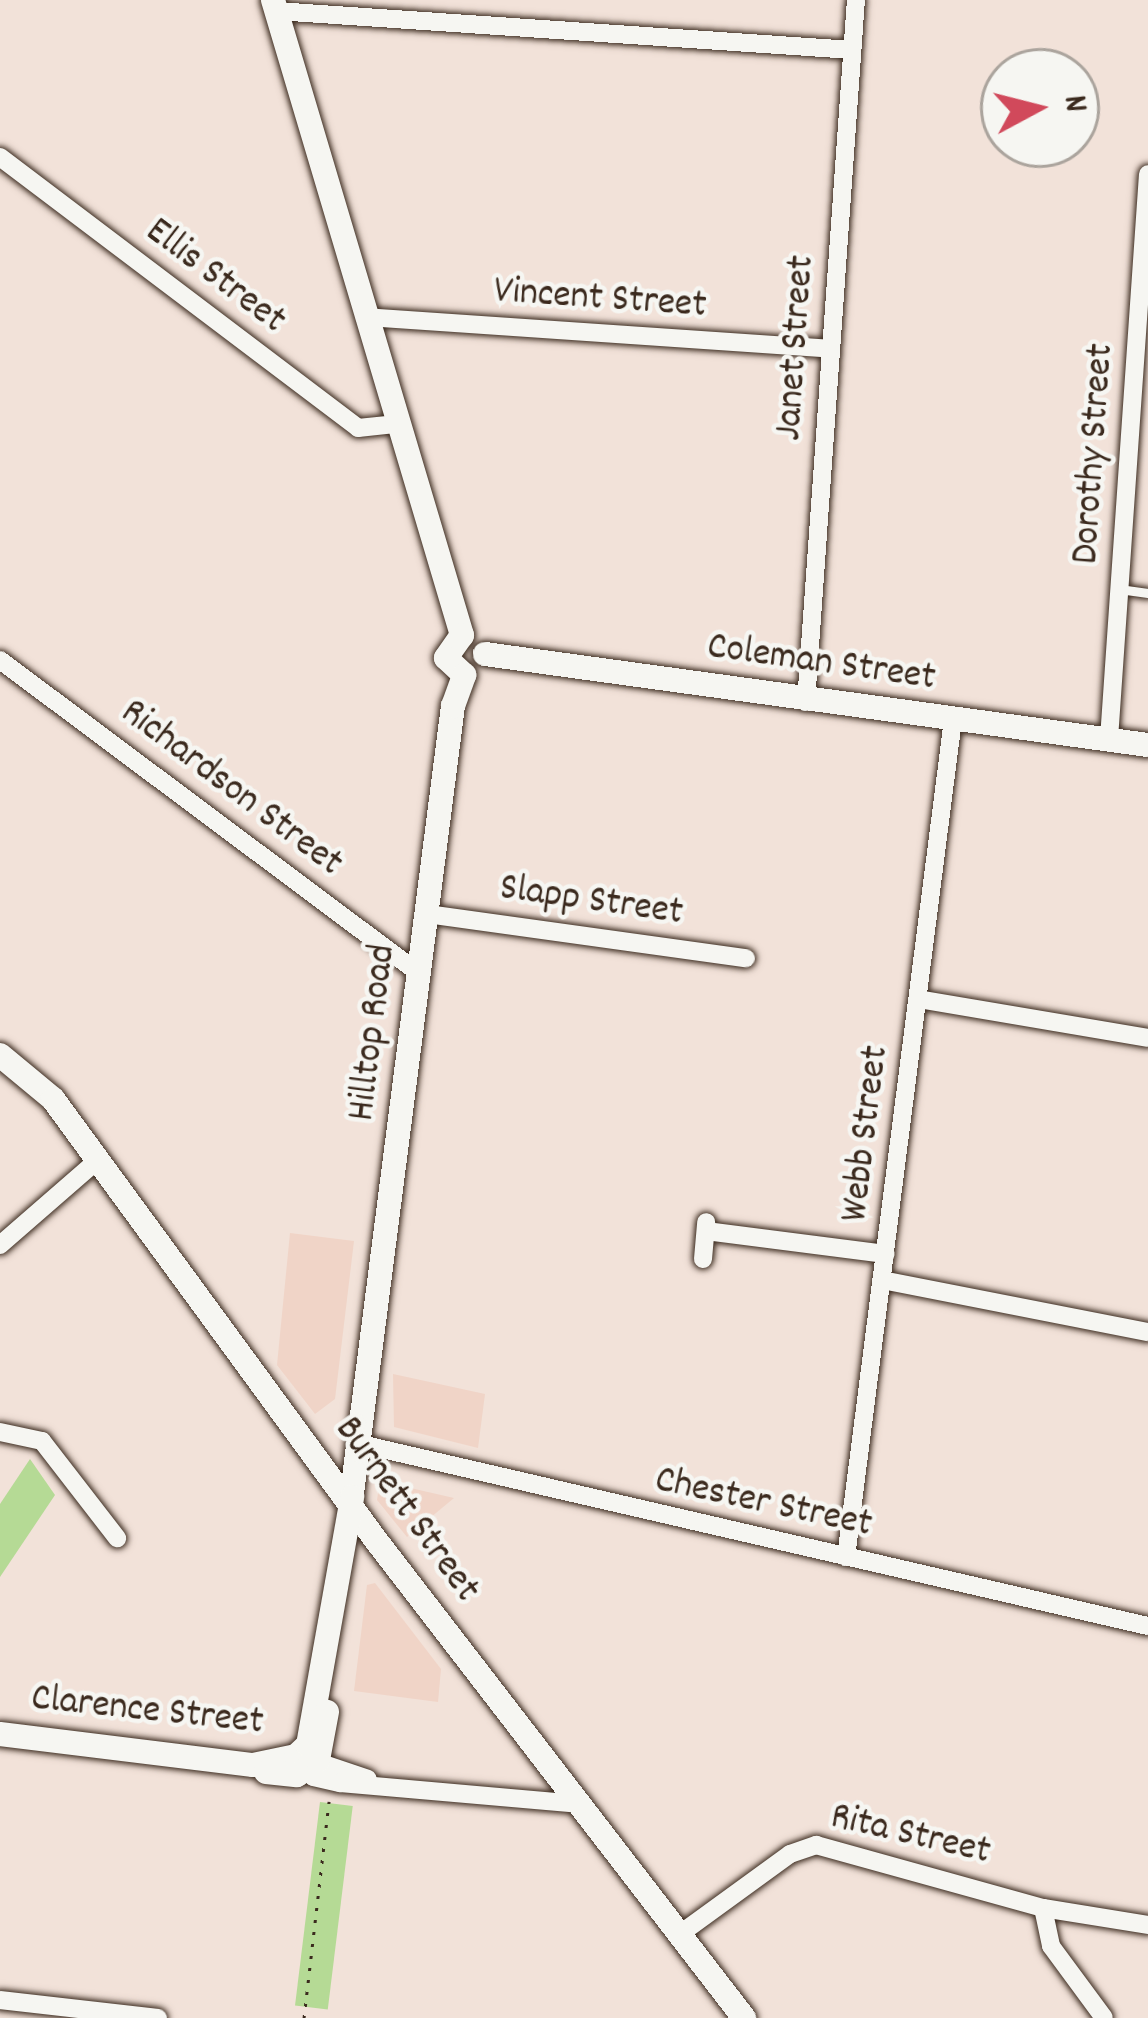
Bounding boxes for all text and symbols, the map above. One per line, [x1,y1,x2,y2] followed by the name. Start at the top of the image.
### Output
[980,48,1100,168] north arrow
[1049,93,1098,115] text: N
[135,210,293,346] street label: Ellis Street
[768,254,828,442] street label: Janet Street
[492,270,708,332] street label: Vincent Street
[1065,342,1127,566] street label: Dorothy Street
[704,626,938,704] street label: Coleman Street
[110,691,350,889] street label: Richardson Street
[496,867,686,939] street label: Slapp Street
[341,942,409,1124] street label: Hilltop Road
[834,1043,902,1225] street label: Webb Street
[322,1409,488,1613] street label: Burnett Street
[650,1459,876,1551] street label: Chester Street
[29,1678,265,1748] street label: Clarence Street
[826,1796,994,1878] street label: Rita Street

